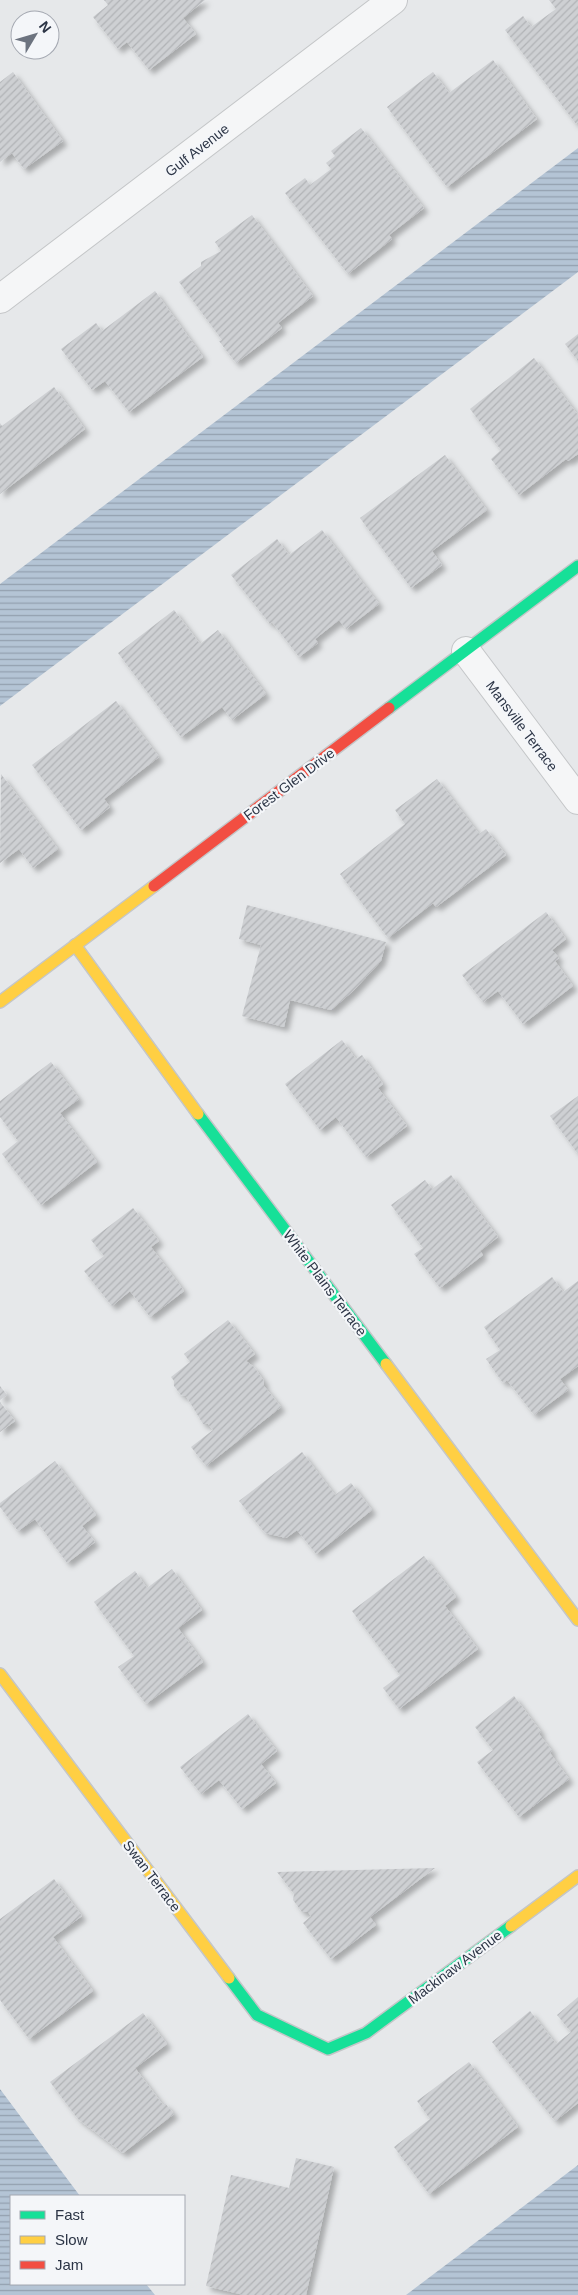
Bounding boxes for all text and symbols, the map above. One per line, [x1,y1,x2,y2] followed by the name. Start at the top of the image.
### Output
[10,10,60,60] north arrow
[36,18,55,36] text: N
[162,120,232,180] street label: Gulf Avenue
[483,678,561,774] street label: Mansville Terrace
[240,744,338,823] street label: Forest Glen Drive
[280,1227,370,1339] street label: White Plains Terrace
[120,1837,184,1915] street label: Swan Terrace
[405,1927,505,2007] street label: Mackinaw Avenue
[10,2195,185,2285] legend
[55,2206,85,2223] text: Fast
[55,2231,88,2248] text: Slow
[55,2256,83,2273] text: Jam

